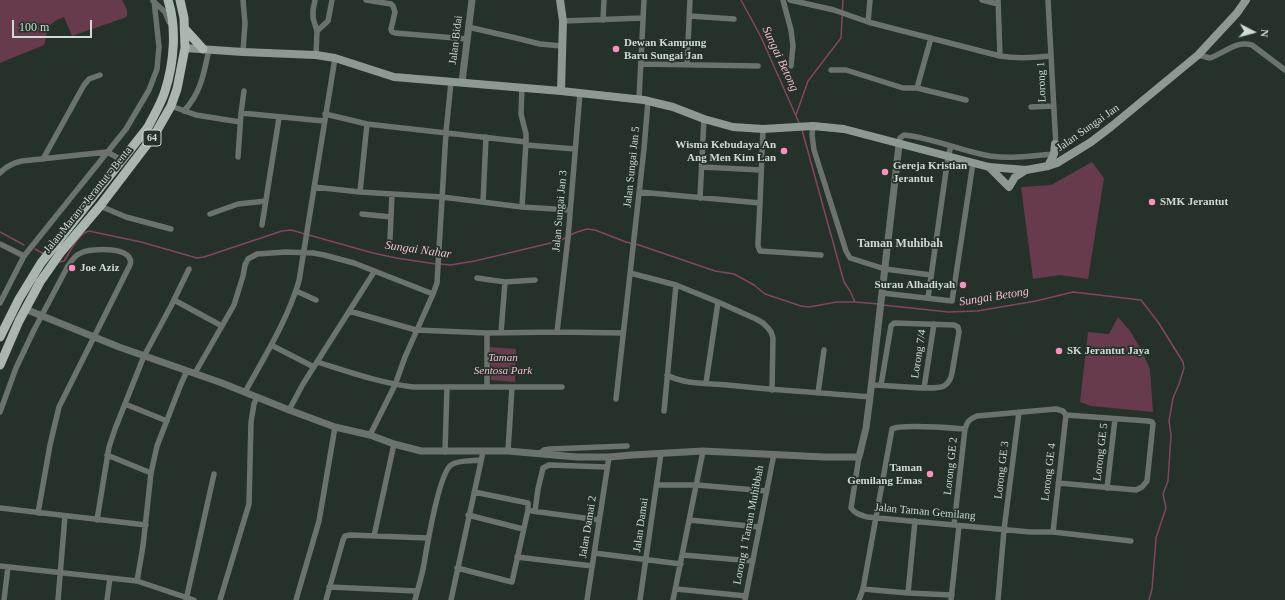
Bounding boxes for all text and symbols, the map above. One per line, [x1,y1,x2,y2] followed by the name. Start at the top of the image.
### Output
[14,12,94,38] scale bar
[1233,12,1273,52] north arrow
[446,15,466,65] street label: Jalan Bidai
[19,20,49,34] text: 100 m
[759,24,801,94] water label: Sungai Betong
[1259,29,1271,38] text: N
[624,36,706,62] place label: Dewan Kampung Baru Sungai Jan
[611,44,621,54] marker: Dewan Kampung Baru Sungai Jan
[1035,61,1049,103] street label: Lorong 1
[1054,102,1122,154] street label: Jalan Sungai Jan
[621,126,643,208] street label: Jalan Sungai Jan 5
[143,130,161,146] road number: 64
[675,138,776,164] place label: Wisma Kebudaya An Ang Men Kim Lan
[41,144,135,256] street label: Jalan Maran - Jerantut - Benta
[779,146,789,156] marker: Wisma Kebudaya An Ang Men Kim Lan
[893,159,967,185] place label: Gereja Kristian Jerantut
[880,167,890,177] marker: Gereja Kristian Jerantut
[550,170,570,252] street label: Jalan Sungai Jan 3
[1160,195,1228,209] place label: SMK Jerantut
[1147,197,1157,207] marker: SMK Jerantut
[857,237,943,251] district label: Taman Muhibah
[384,238,452,262] water label: Sungai Nahar
[80,261,119,275] place label: Joe Aziz
[67,263,77,273] marker: Joe Aziz
[875,278,955,292] place label: Surau Alhadiyah
[958,280,968,290] marker: Surau Alhadiyah
[958,284,1030,310] water label: Sungai Betong
[909,329,929,379] street label: Lorong 7/4
[1067,344,1150,358] place label: SK Jerantut Jaya
[1054,346,1064,356] marker: SK Jerantut Jaya
[474,351,532,377] park label: Taman Sentosa Park
[1091,422,1111,482] street label: Lorong GE 5
[941,436,961,496] street label: Lorong GE 2
[992,440,1012,500] street label: Lorong GE 3
[1039,442,1059,502] street label: Lorong GE 4
[847,461,922,487] place label: Taman Gemilang Emas
[731,464,767,586] street label: Lorong 1 Taman Muhibbah
[925,469,935,479] marker: Taman Gemilang Emas
[577,495,599,559] street label: Jalan Damai 2
[631,497,651,553] street label: Jalan Damai
[874,501,976,523] street label: Jalan Taman Gemilang

